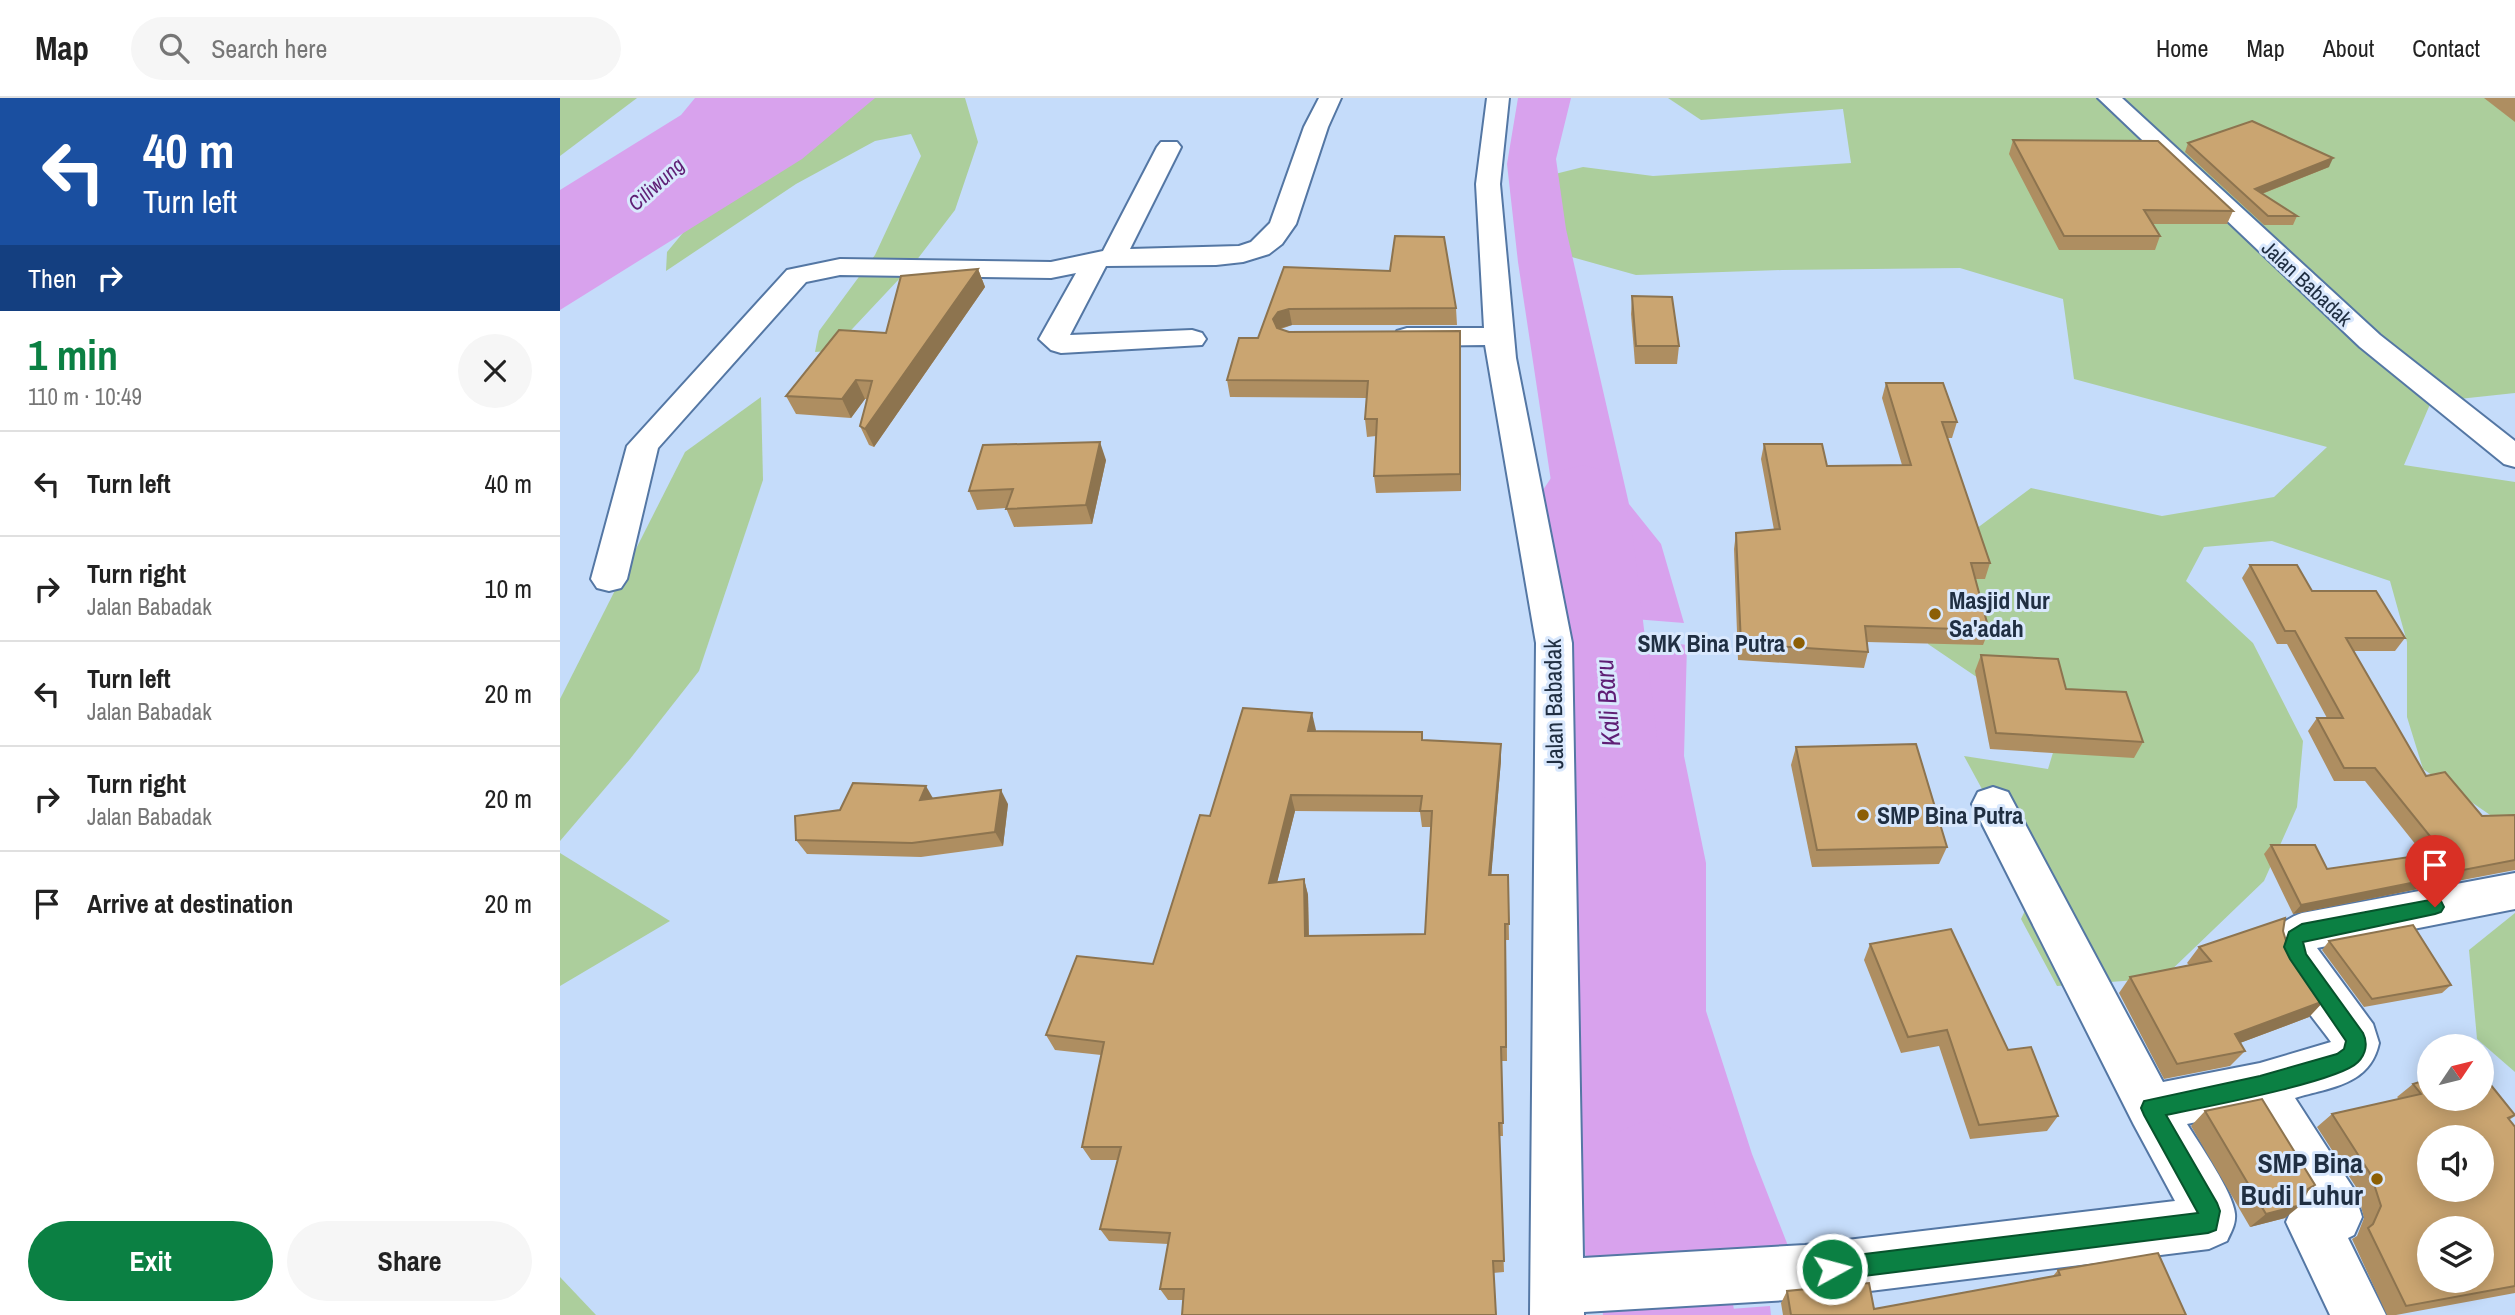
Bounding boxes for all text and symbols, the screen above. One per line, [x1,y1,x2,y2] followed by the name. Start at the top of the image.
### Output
[131,17,621,80] search box
[35,26,89,70] text: Map
[155,29,193,67] icon: search
[211,31,327,66] text: Search here
[2156,32,2208,64] text: Home
[2246,32,2285,64] text: Map
[2323,32,2374,64] text: About
[2412,32,2480,64] text: Contact
[143,117,235,183] text: 40 m
[28,126,119,217] icon: left
[621,151,691,217] water label: Ciliwung
[143,180,237,223] text: Turn left
[2255,234,2359,333] street label: Jalan Babadak
[91,259,129,297] icon: right
[28,261,77,296] text: Then
[28,327,118,383] text: 1 min
[458,334,532,408] button: close
[28,381,142,412] text: 110 m · 10:49
[28,465,66,503] icon: left
[87,466,171,501] text: Turn left
[485,466,532,501] text: 40 m
[87,556,186,591] text: Turn right
[28,570,66,608] icon: right
[485,571,532,606] text: 10 m
[1949,584,2050,644] place label: Masjid Nur Sa'adah
[87,591,212,622] text: Jalan Babadak
[1927,606,1943,622] marker: Masjid Nur Sa'adah
[1637,627,1785,659] place label: SMK Bina Putra
[1791,635,1807,651] marker: SMK Bina Putra
[1536,638,1570,769] street label: Jalan Babadak
[1586,658,1628,748] water label: Kali Baru
[87,661,171,696] text: Turn left
[28,675,66,713] icon: left
[485,676,532,711] text: 20 m
[87,696,212,727] text: Jalan Babadak
[87,766,186,801] text: Turn right
[28,780,66,818] icon: right
[485,781,532,816] text: 20 m
[1877,799,2023,831] place label: SMP Bina Putra
[87,801,212,832] text: Jalan Babadak
[1855,807,1871,823] marker: SMP Bina Putra
[2405,835,2465,907] pin
[2416,846,2454,884] icon: arrive
[28,885,66,923] icon: arrive
[87,886,293,921] text: Arrive at destination
[485,886,532,921] text: 20 m
[2417,1034,2494,1111] north arrow
[2417,1034,2494,1293] map controls
[2417,1125,2494,1202] button: sound
[2241,1144,2363,1214] place label: SMP Bina Budi Luhur
[2369,1171,2385,1187] marker: SMP Bina Budi Luhur
[2417,1216,2494,1293] button: layers
[28,1221,273,1301] button: Exit
[287,1221,532,1301] button: Share
[1795,1232,1869,1306] position arrow

